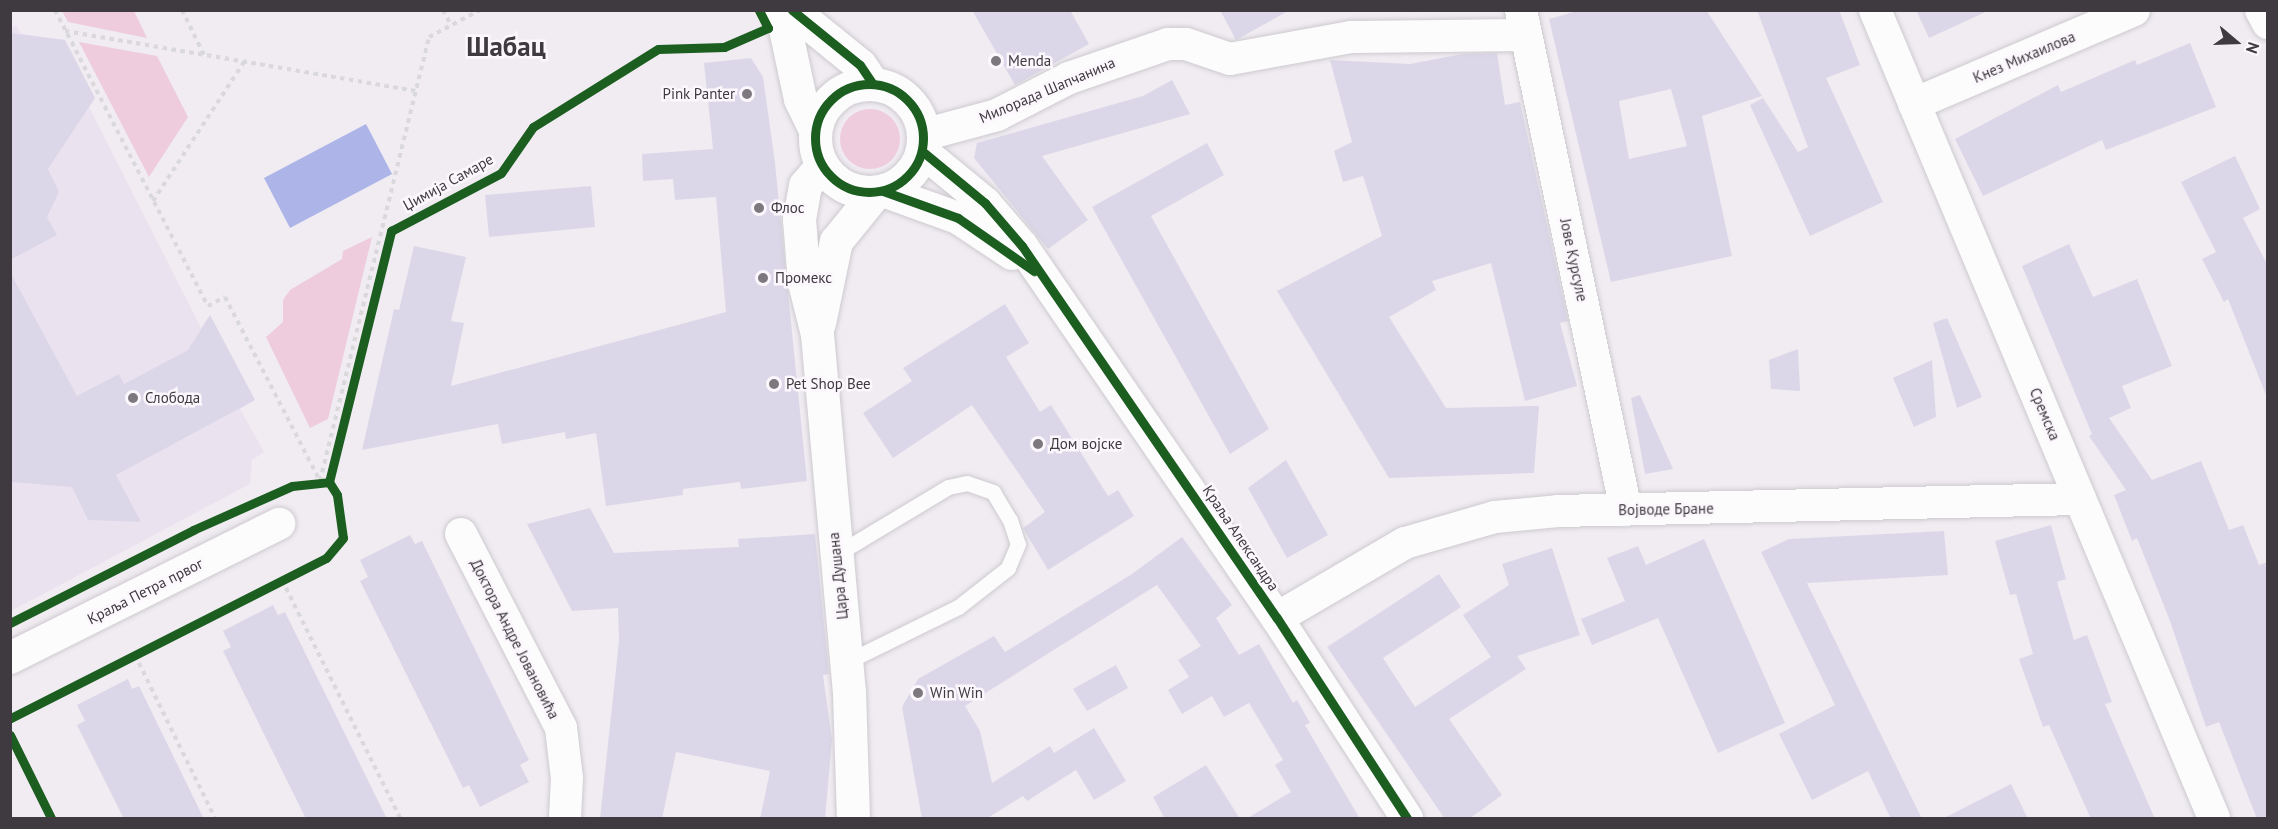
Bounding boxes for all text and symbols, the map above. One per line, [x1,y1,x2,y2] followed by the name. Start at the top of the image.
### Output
[2206,12,2266,72] north arrow
[1970,27,2078,87] street label: Кнез Михаилова
[466,31,546,63] district label: Шабац
[2242,40,2264,56] text: N
[1008,52,1051,70] place label: Menda
[976,53,1118,127] street label: Милорада Шапчанина
[989,54,1003,68] marker: Menda
[662,85,735,103] place label: Pink Panter
[740,87,754,101] marker: Pink Panter
[400,150,496,214] street label: Џимија Самаре
[771,199,805,217] place label: Флос
[752,201,766,215] marker: Флос
[1556,217,1592,303] street label: Јове Курсуле
[775,269,832,287] place label: Промекс
[756,271,770,285] marker: Промекс
[786,375,871,393] place label: Pet Shop Bee
[767,377,781,391] marker: Pet Shop Bee
[2026,385,2064,443] street label: Сремска
[145,389,200,407] place label: Слобода
[126,391,140,405] marker: Слобода
[1050,435,1122,453] place label: Дом војске
[1031,437,1045,451] marker: Дом војске
[1199,482,1283,594] street label: Краља Александра
[1618,499,1714,519] street label: Војводе Бране
[824,531,852,621] street label: Цара Душана
[84,554,206,628] street label: Краља Петра првог
[467,556,563,722] street label: Доктора Андре Јовановића
[930,684,983,702] place label: Win Win
[911,686,925,700] marker: Win Win

